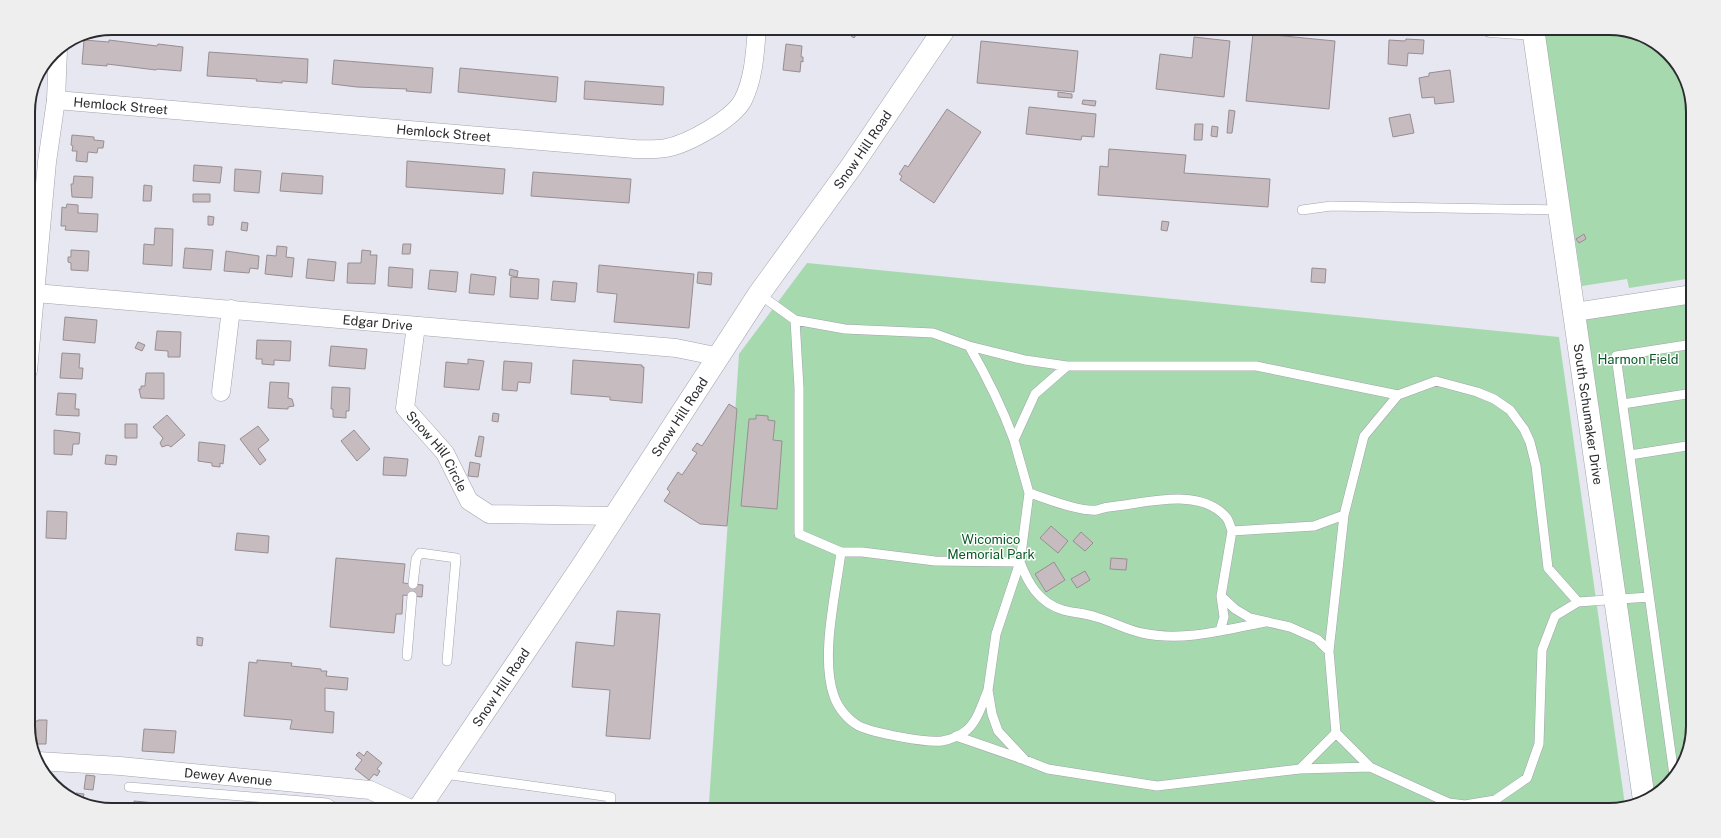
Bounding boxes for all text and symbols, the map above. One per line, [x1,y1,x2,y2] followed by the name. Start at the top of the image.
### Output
[73,95,169,117] street label: Hemlock Street
[831,108,895,192] street label: Snow Hill Road
[396,122,492,145] street label: Hemlock Street
[342,312,413,333] street label: Edgar Drive
[1570,343,1606,486] street label: South Schumaker Drive
[1597,352,1679,367] park label: Harmon Field
[648,375,711,460] street label: Snow Hill Road
[403,408,470,494] street label: Snow Hill Circle
[947,532,1035,562] park label: Wicomico Memorial Park
[469,645,533,730] street label: Snow Hill Road
[184,765,273,789] street label: Dewey Avenue

